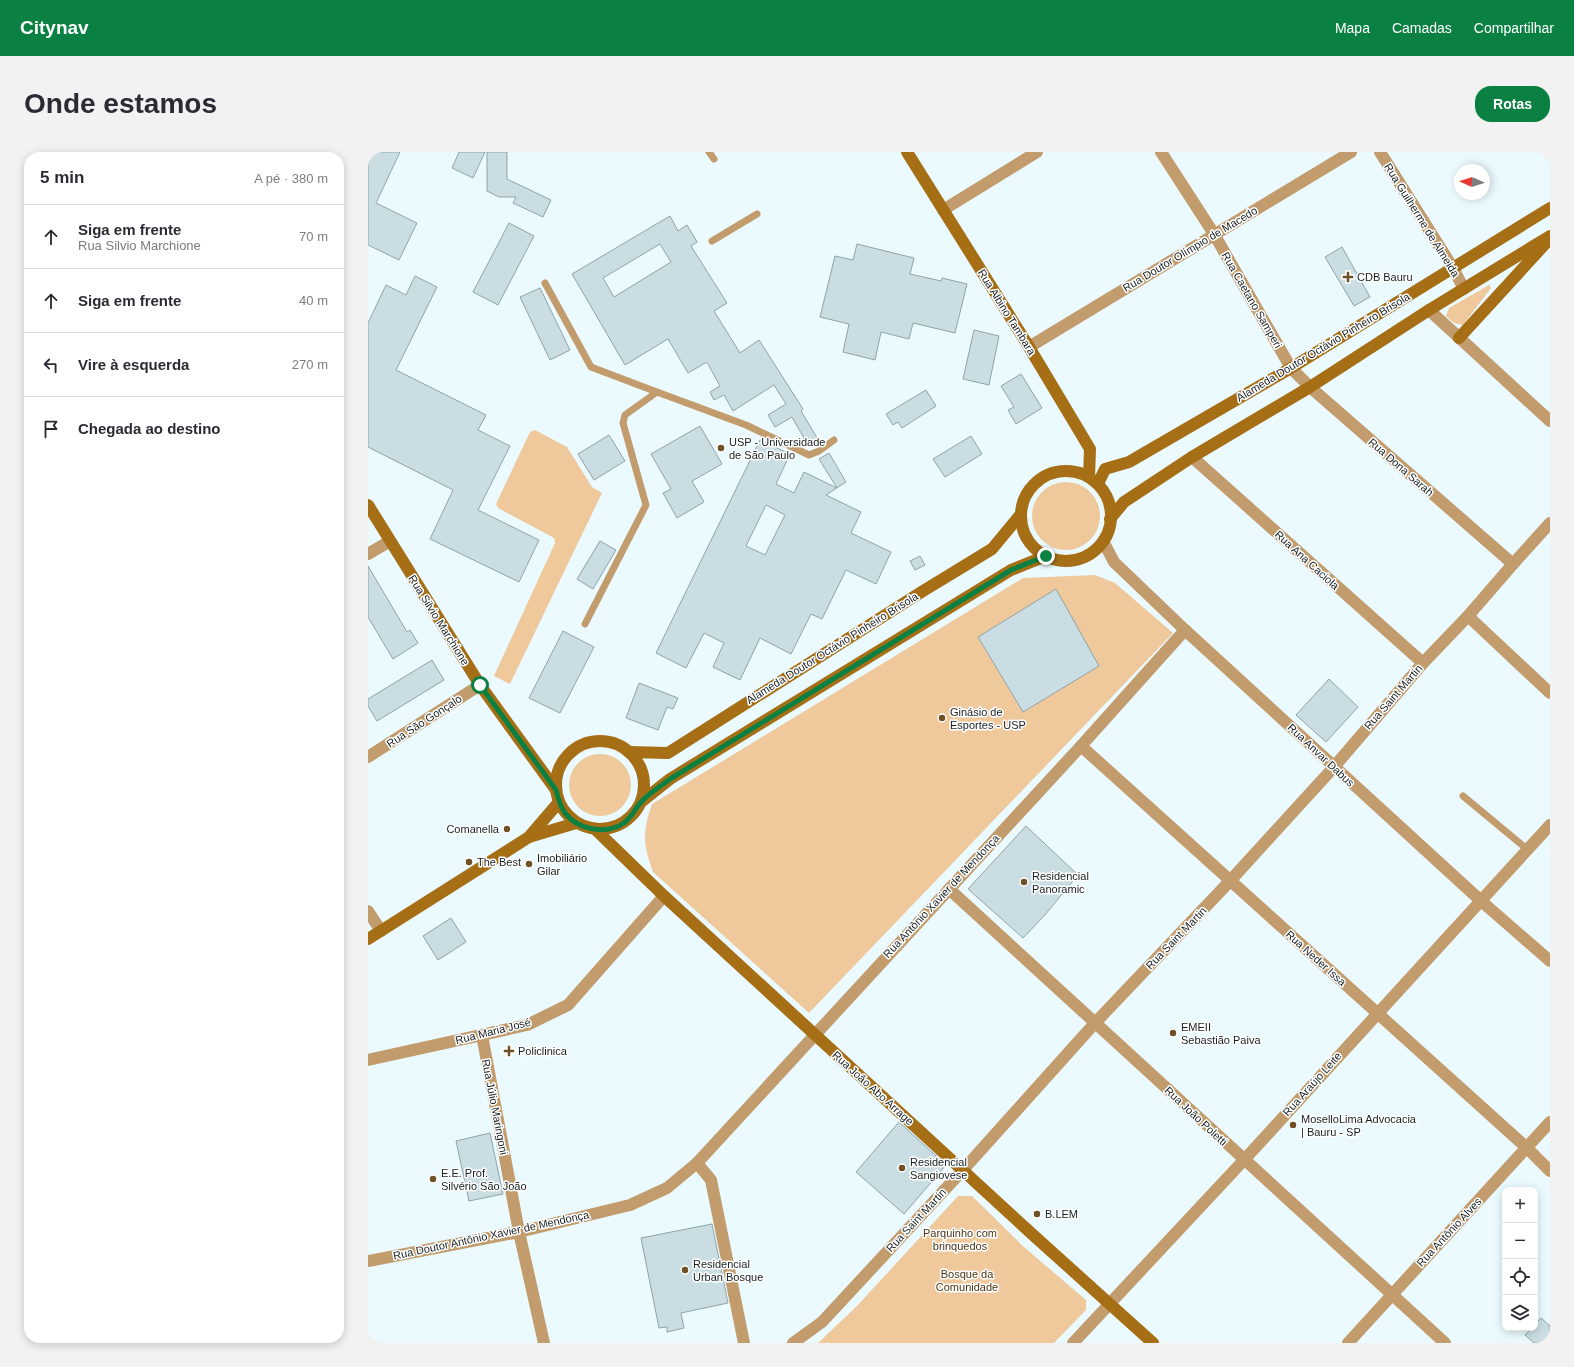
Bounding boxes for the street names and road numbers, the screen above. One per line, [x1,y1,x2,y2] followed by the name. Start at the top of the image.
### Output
[1382,161,1462,280] street label: Rua Guilherme de Almeida
[1121,204,1259,294] street label: Rua Doutor Olímpio de Macedo
[1220,250,1284,350] street label: Rua Caetano Samperi
[976,267,1039,358] street label: Rua Albino Tambara
[1234,290,1413,404] street label: Alameda Doutor Octávio Pinheiro Brisola
[1366,436,1436,498] street label: Rua Dona Sarah
[1273,528,1342,592] street label: Rua Ana Caciola
[406,573,472,667] street label: Rua Silvio Marchione
[744,589,921,706] street label: Alameda Doutor Octávio Pinheiro Brisola
[1362,662,1424,732] street label: Rua Saint Martin
[384,692,464,750] street label: Rua São Gonçalo
[1285,721,1357,789] street label: Rua Anvar Dabus
[881,831,1002,960] street label: Rua Antônio Xavier de Mendonça
[1143,904,1209,972] street label: Rua Saint Martin
[1284,928,1349,989] street label: Rua Neder Issa
[454,1016,532,1046] street label: Rua Maria José
[830,1049,916,1127] street label: Rua João Abo Arrage
[1280,1050,1344,1118] street label: Rua Araújo Leite
[480,1058,510,1156] street label: Rua Júlio Maringoni
[1162,1084,1230,1148] street label: Rua João Poletti
[884,1186,948,1254] street label: Rua Saint Martin
[1414,1195,1484,1269] street label: Rua Antônio Alves
[392,1208,591,1262] street label: Rua Doutor Antônio Xavier de Mendonça

